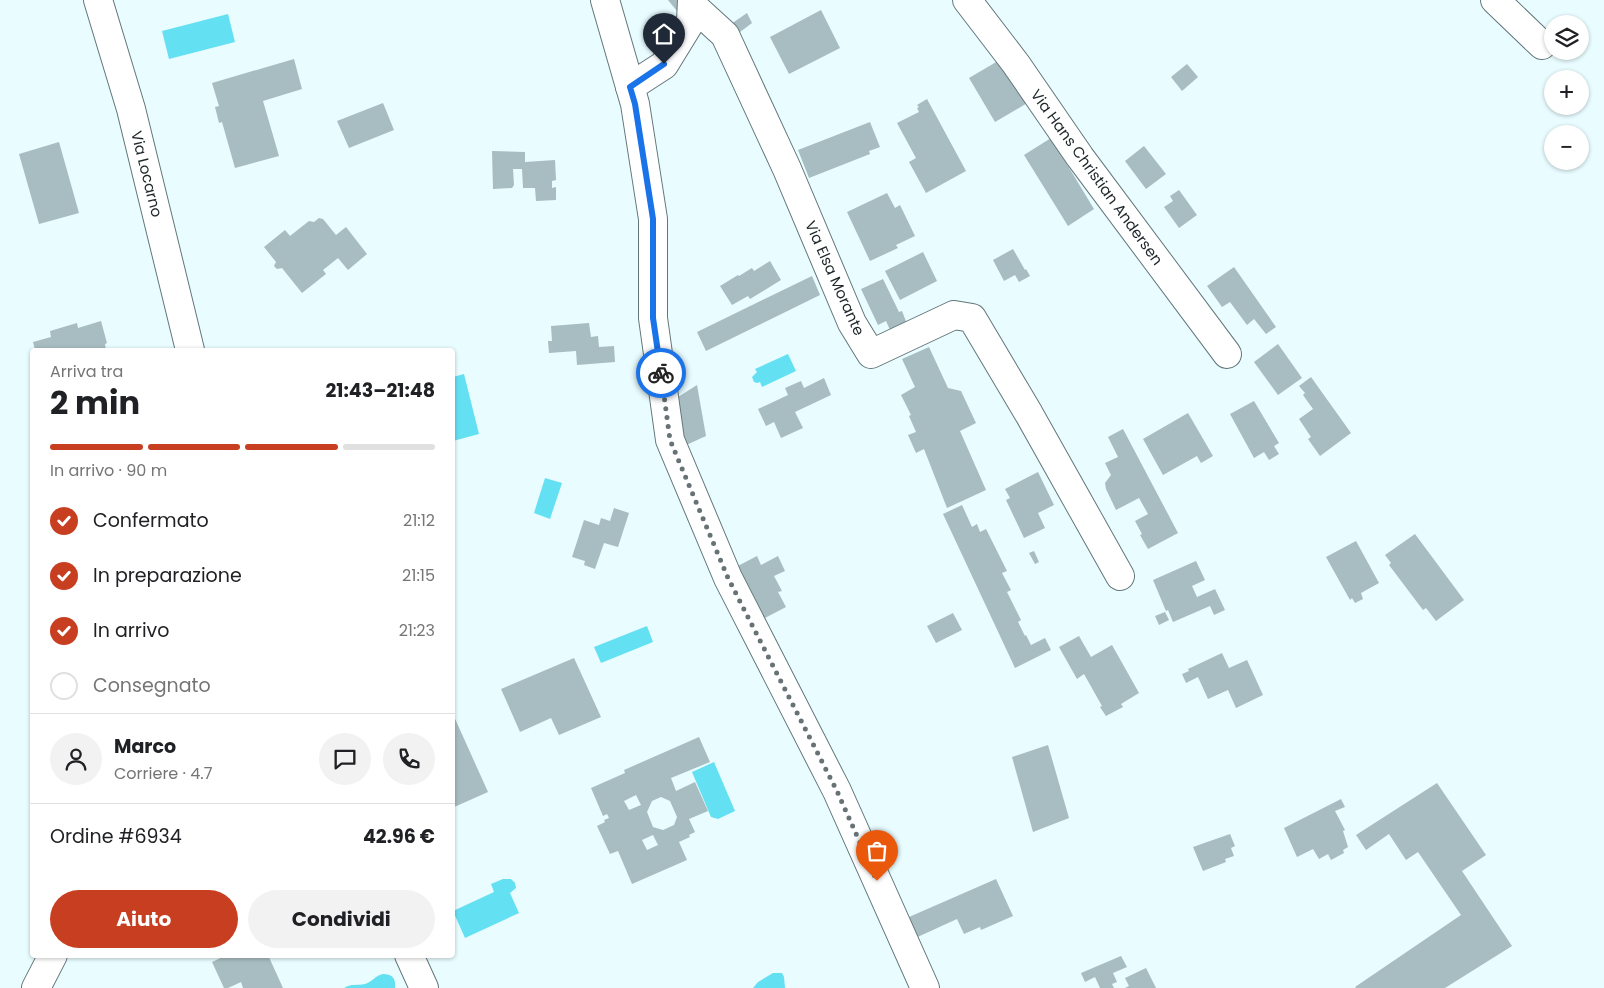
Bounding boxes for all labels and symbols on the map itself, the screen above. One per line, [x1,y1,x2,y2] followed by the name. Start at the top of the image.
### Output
[643,13,685,64] pin
[1026,85,1168,269] street label: Via Hans Christian Andersen
[126,129,168,219] street label: Via Locarno
[800,217,870,339] street label: Via Elsa Morante
[636,348,686,398] courier
[856,830,898,881] pin

